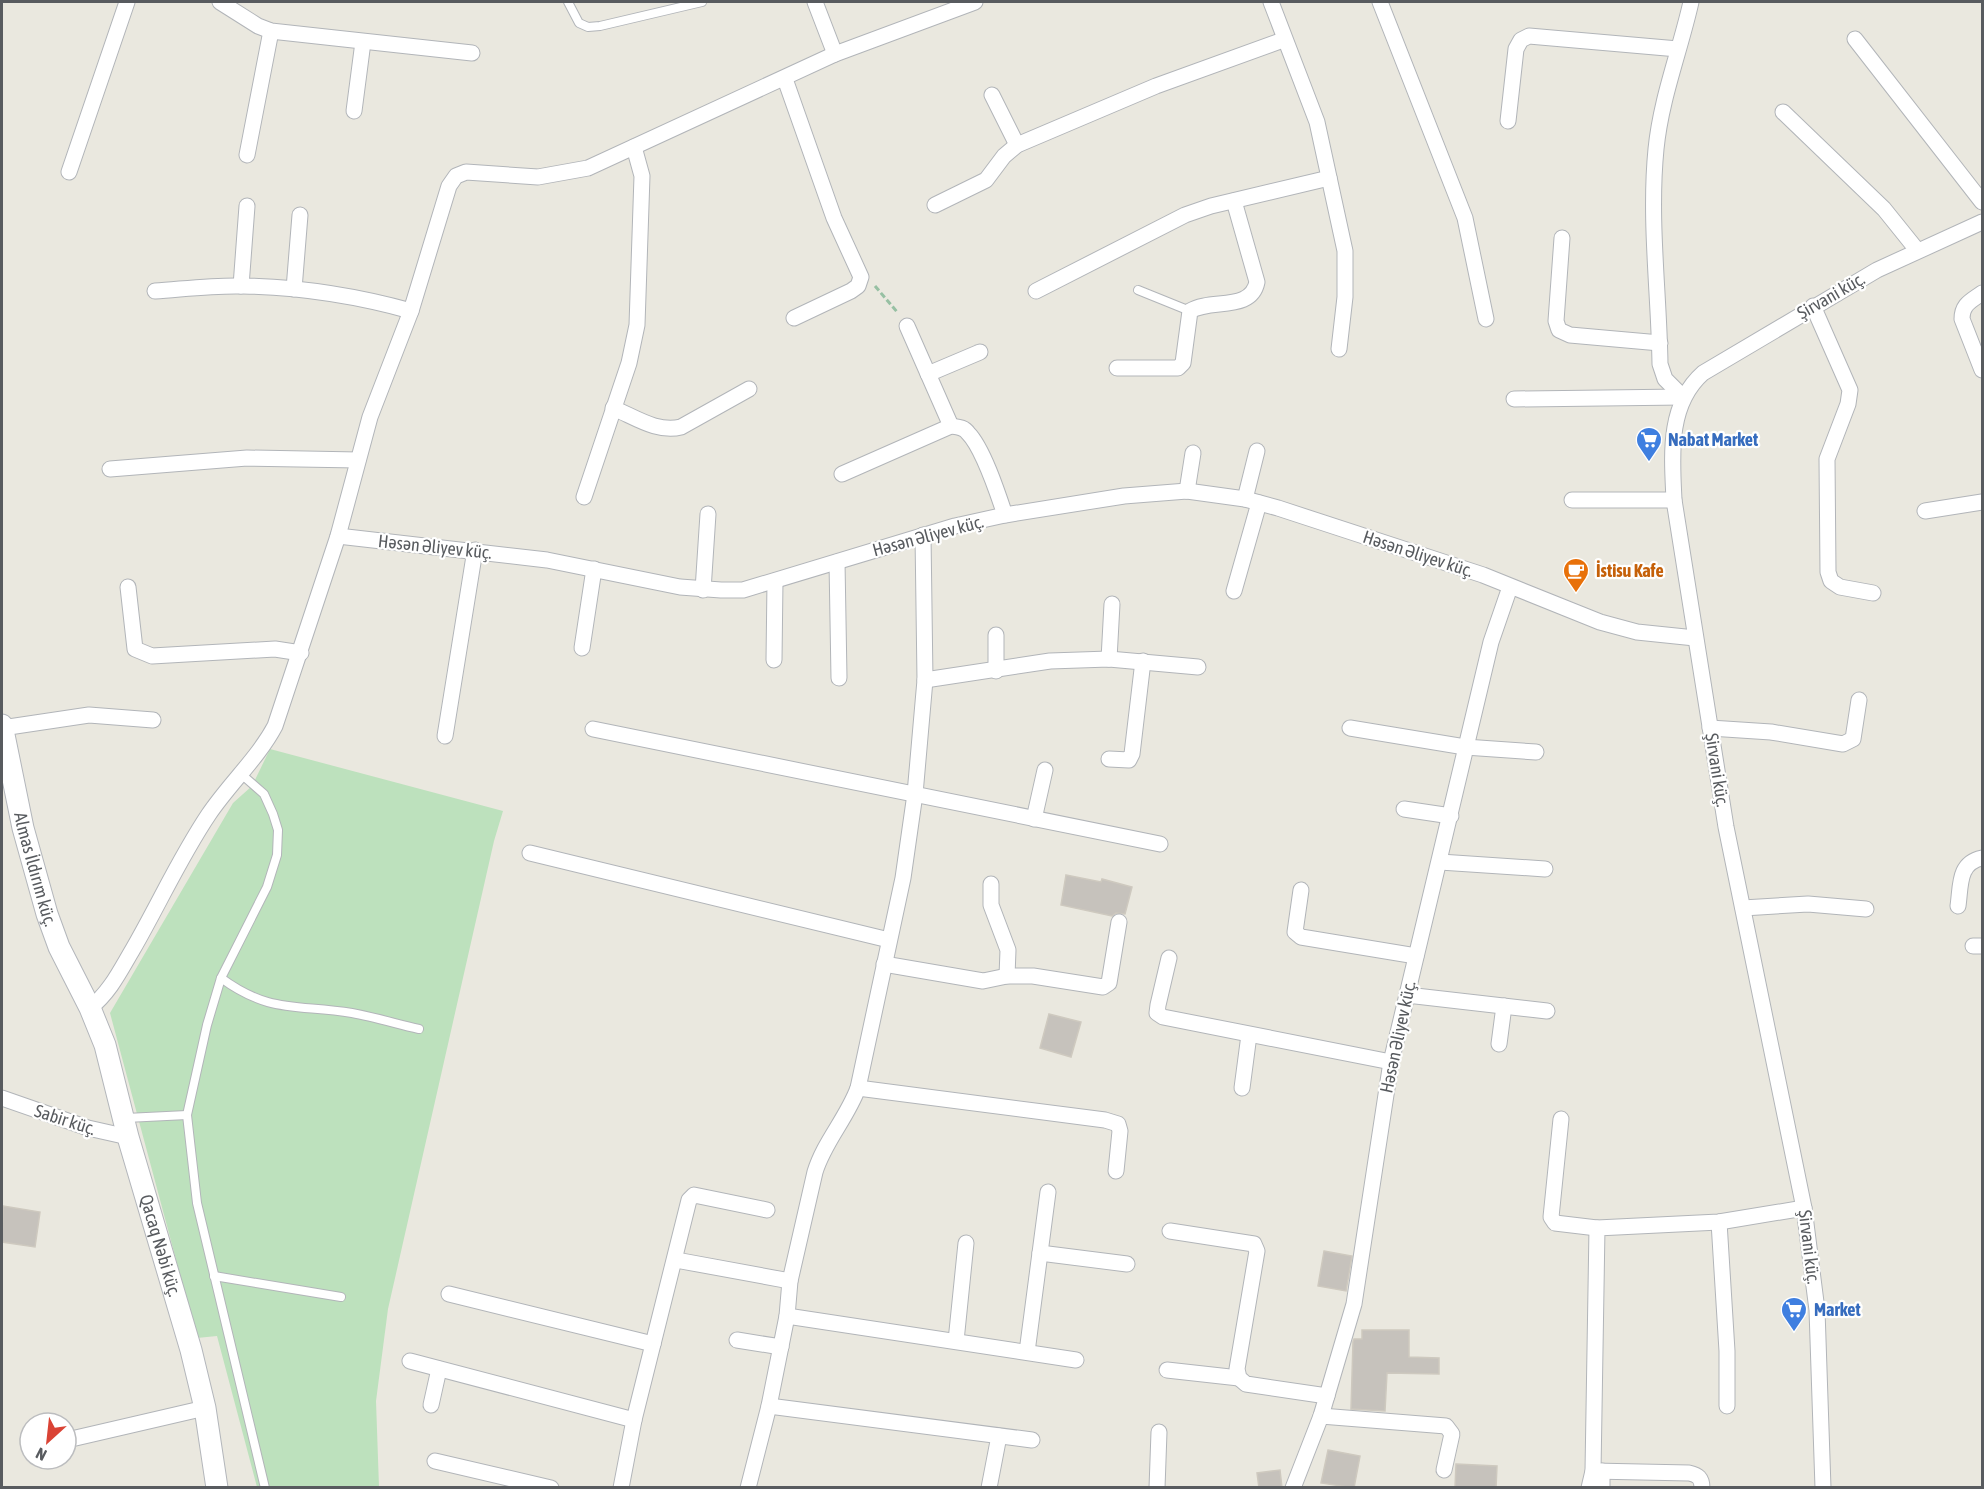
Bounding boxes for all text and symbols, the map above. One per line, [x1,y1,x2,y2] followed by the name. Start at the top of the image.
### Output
[1793,268,1868,323] street label: Şirvani küç.
[1634,425,1664,463] supermarket icon: Nabat Market
[1668,429,1759,450] place label: Nabat Market
[870,511,986,560] street label: Həsən Əliyev küç.
[1361,526,1476,581] street label: Həsən Əliyev küç.
[377,530,493,563] street label: Həsən Əliyev küç.
[1561,556,1591,594] cafe icon: İstisu Kafe
[1596,560,1664,581] place label: İstisu Kafe
[1701,732,1734,808] street label: Şirvani küç.
[10,810,61,929] street label: Almas İldırım küç.
[1375,979,1420,1095] street label: Həsən Əliyev küç.
[32,1100,98,1139] street label: Sabir küç.
[136,1192,186,1299] street label: Qacaq Nəbi küç.
[1795,1209,1824,1285] street label: Şirvani küç.
[1779,1295,1809,1333] supermarket icon: Market
[1814,1299,1861,1320] place label: Market
[18,1411,78,1471] north arrow
[33,1444,49,1465] text: N

